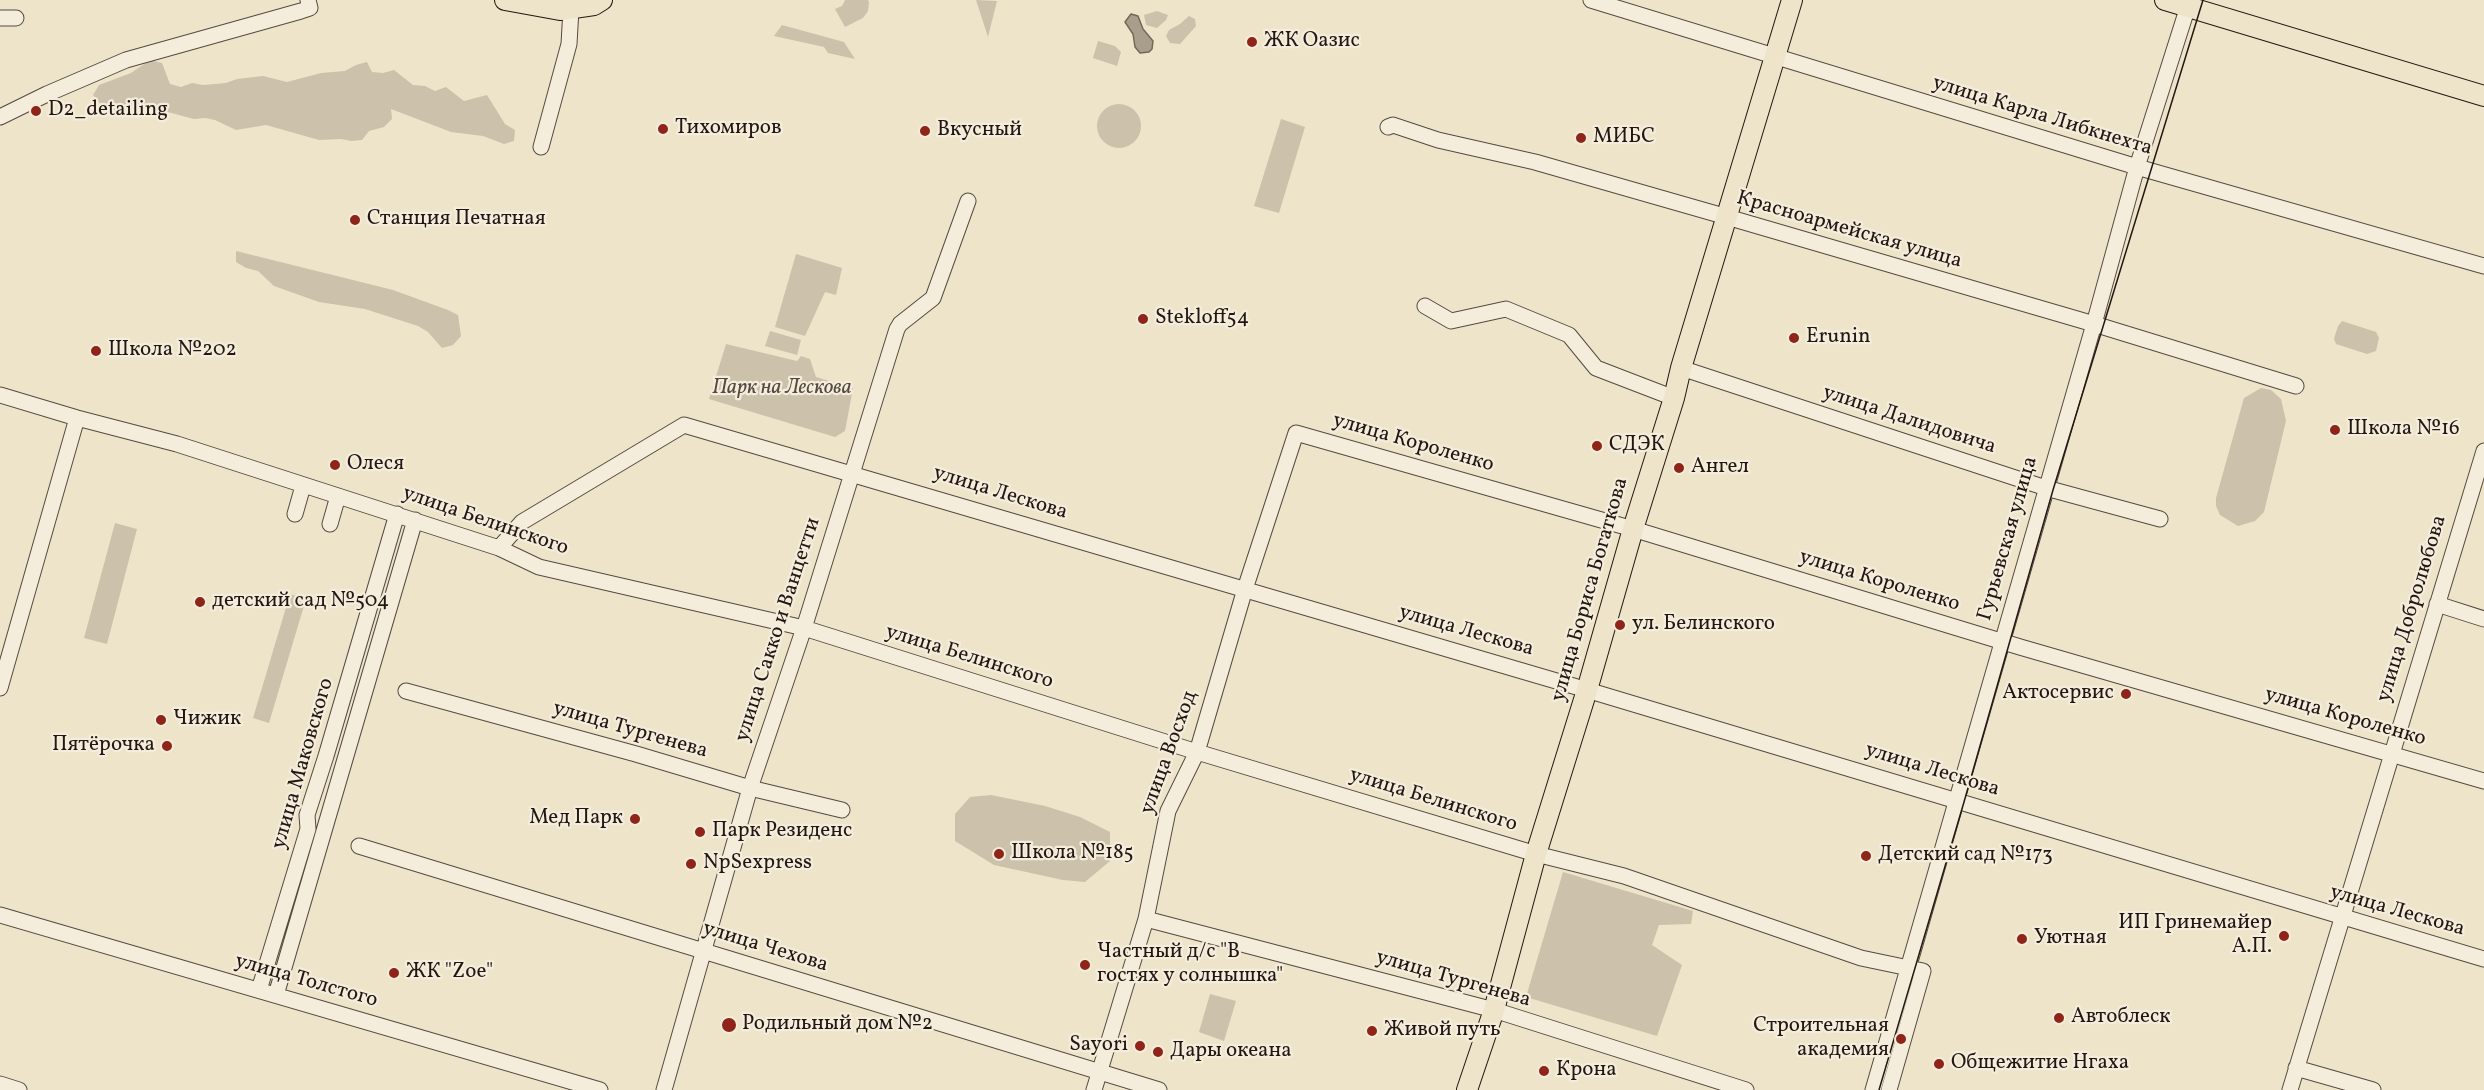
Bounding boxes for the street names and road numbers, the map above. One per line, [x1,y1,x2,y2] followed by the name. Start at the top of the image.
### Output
[1929,71,2155,163] street label: улица Карла Либкнехта
[1733,187,1965,275] street label: Красноармейская улица
[1819,381,1999,461] street label: улица Далидовича
[1329,409,1497,479] street label: улица Короленко
[1974,454,2044,624] street label: Гурьевская улица
[930,462,1070,526] street label: улица Лескова
[1547,475,1635,705] street label: улица Бориса Богаткова
[399,482,571,562] street label: улица Белинского
[2373,513,2453,705] street label: улица Добролюбова
[731,515,827,745] street label: улица Сакко и Ванцетти
[1796,546,1962,618] street label: улица Короленко
[1396,601,1536,663] street label: улица Лескова
[882,620,1056,696] street label: улица Белинского
[268,675,340,853] street label: улица Маковского
[2261,683,2429,753] street label: улица Короленко
[1136,688,1204,818] street label: улица Восход
[550,697,710,765] street label: улица Тургенева
[1862,739,2002,803] street label: улица Лескова
[1346,763,1520,839] street label: улица Белинского
[2327,881,2467,943] street label: улица Лескова
[699,917,831,979] street label: улица Чехова
[1373,946,1533,1014] street label: улица Тургенева
[232,950,380,1014] street label: улица Толстого

